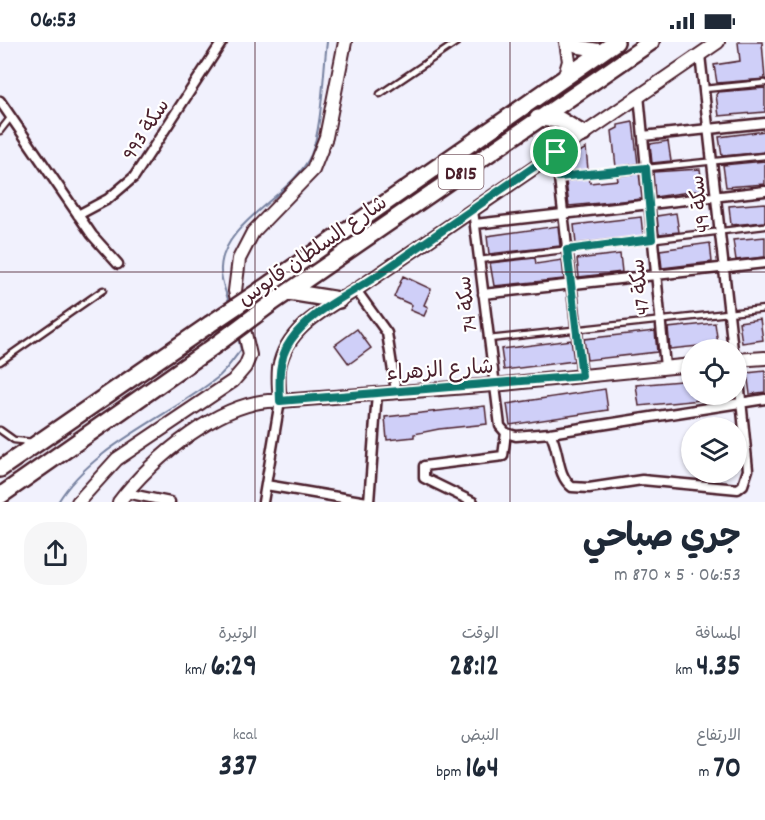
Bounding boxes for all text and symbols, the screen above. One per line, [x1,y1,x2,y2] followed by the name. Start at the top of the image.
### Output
[30,6,76,37] text: 06:53
[116,94,179,167] street label: سكة 993
[530,126,581,177] pin
[539,135,572,168] icon: arrive
[438,155,484,189] road number: D815
[684,173,720,234] street label: سكة 49
[233,190,395,315] street label: شارع السلطان قابوس
[624,257,660,316] street label: سكة 47
[451,274,487,334] street label: سكة 74
[681,339,747,483] map controls
[681,339,747,405] button: locate
[386,353,495,391] street label: شارع الزهراء
[681,417,747,483] button: layers
[583,516,741,563] text: جري صباحي
[24,522,87,585] button: share
[614,562,741,590] text: 06:53 · 5 × 870 m
[218,623,257,646] text: الوتيرة
[462,623,499,646] text: الوقت
[695,623,741,646] text: المسافة
[210,647,257,690] text: 6:29
[449,647,499,690] text: 28:12
[696,647,741,690] text: 4.35
[185,659,210,682] text: /km
[675,659,696,682] text: km
[233,724,257,747] text: kcal
[461,725,499,748] text: النبض
[696,725,741,748] text: الارتفاع
[219,747,257,790] text: 337
[465,749,499,792] text: 164
[713,749,741,792] text: 70
[436,761,465,784] text: bpm
[698,761,713,784] text: m

